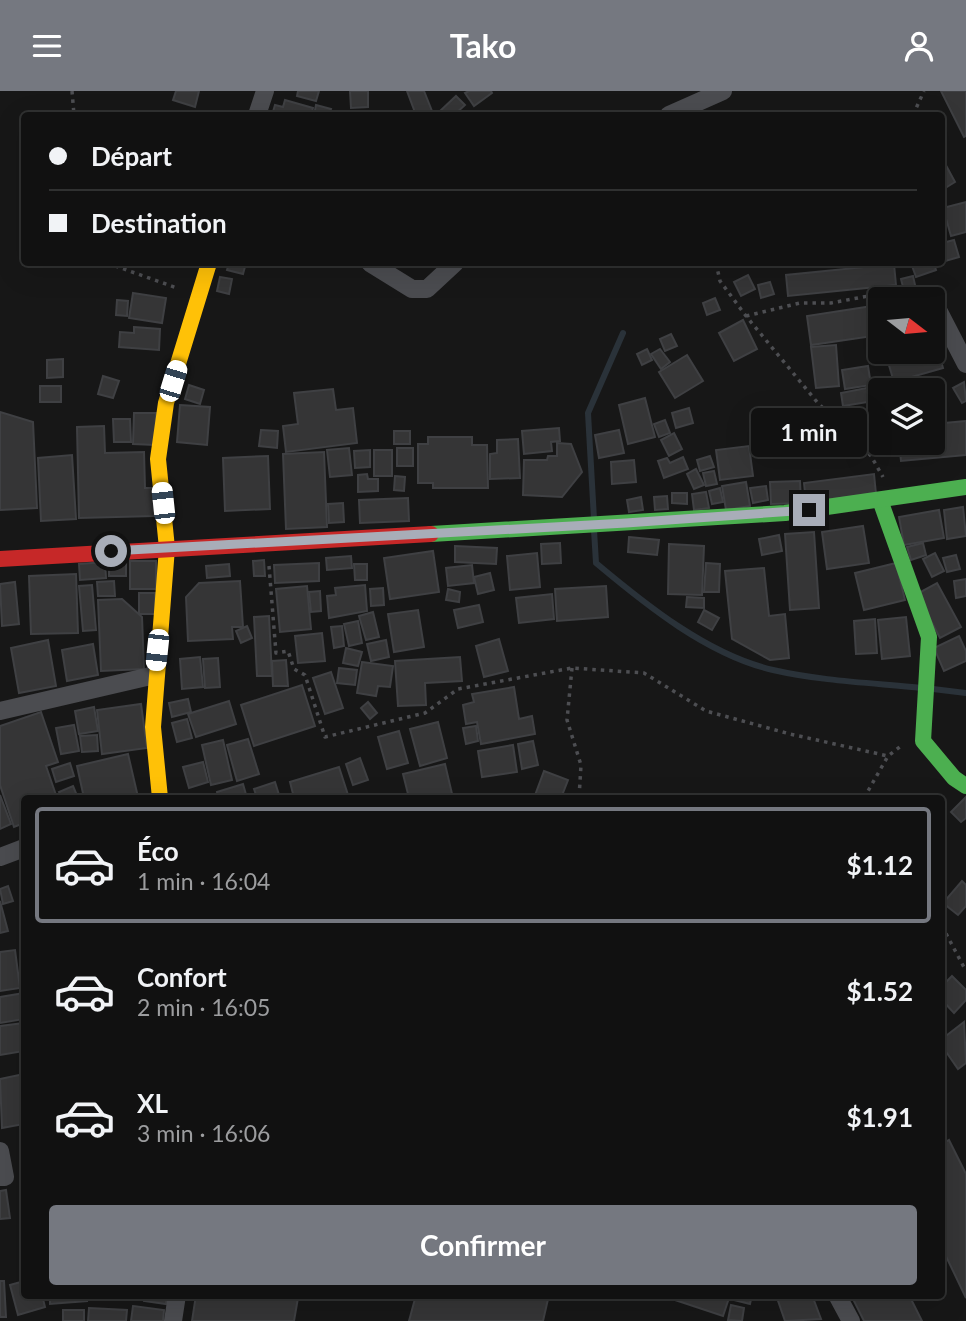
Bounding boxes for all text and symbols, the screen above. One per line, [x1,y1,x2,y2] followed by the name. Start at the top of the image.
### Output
[450,26,516,65] text: Tako
[28,27,66,65] icon: menu
[900,27,938,65] icon: person
[91,140,172,172] text: Départ
[91,207,227,239] text: Destination
[868,287,945,364] north arrow
[868,287,945,455] map controls
[157,358,190,404] car
[868,378,945,455] button: layers
[751,409,867,457] callout: 1 min
[780,418,838,446] text: 1 min
[151,481,176,525] car
[793,494,825,526] route end
[95,535,127,567] route start
[145,628,170,672] car
[53,834,116,897] icon: car
[137,835,179,867] text: Éco
[847,849,913,881] text: $1.12
[137,867,270,895] text: 1 min · 16:04
[53,960,116,1023] icon: car
[137,961,227,993] text: Confort
[847,975,913,1007] text: $1.52
[137,993,270,1021] text: 2 min · 16:05
[53,1086,116,1149] icon: car
[137,1087,168,1119] text: XL
[847,1101,913,1133] text: $1.91
[137,1119,270,1147] text: 3 min · 16:06
[49,1205,917,1285] button: Confirmer

